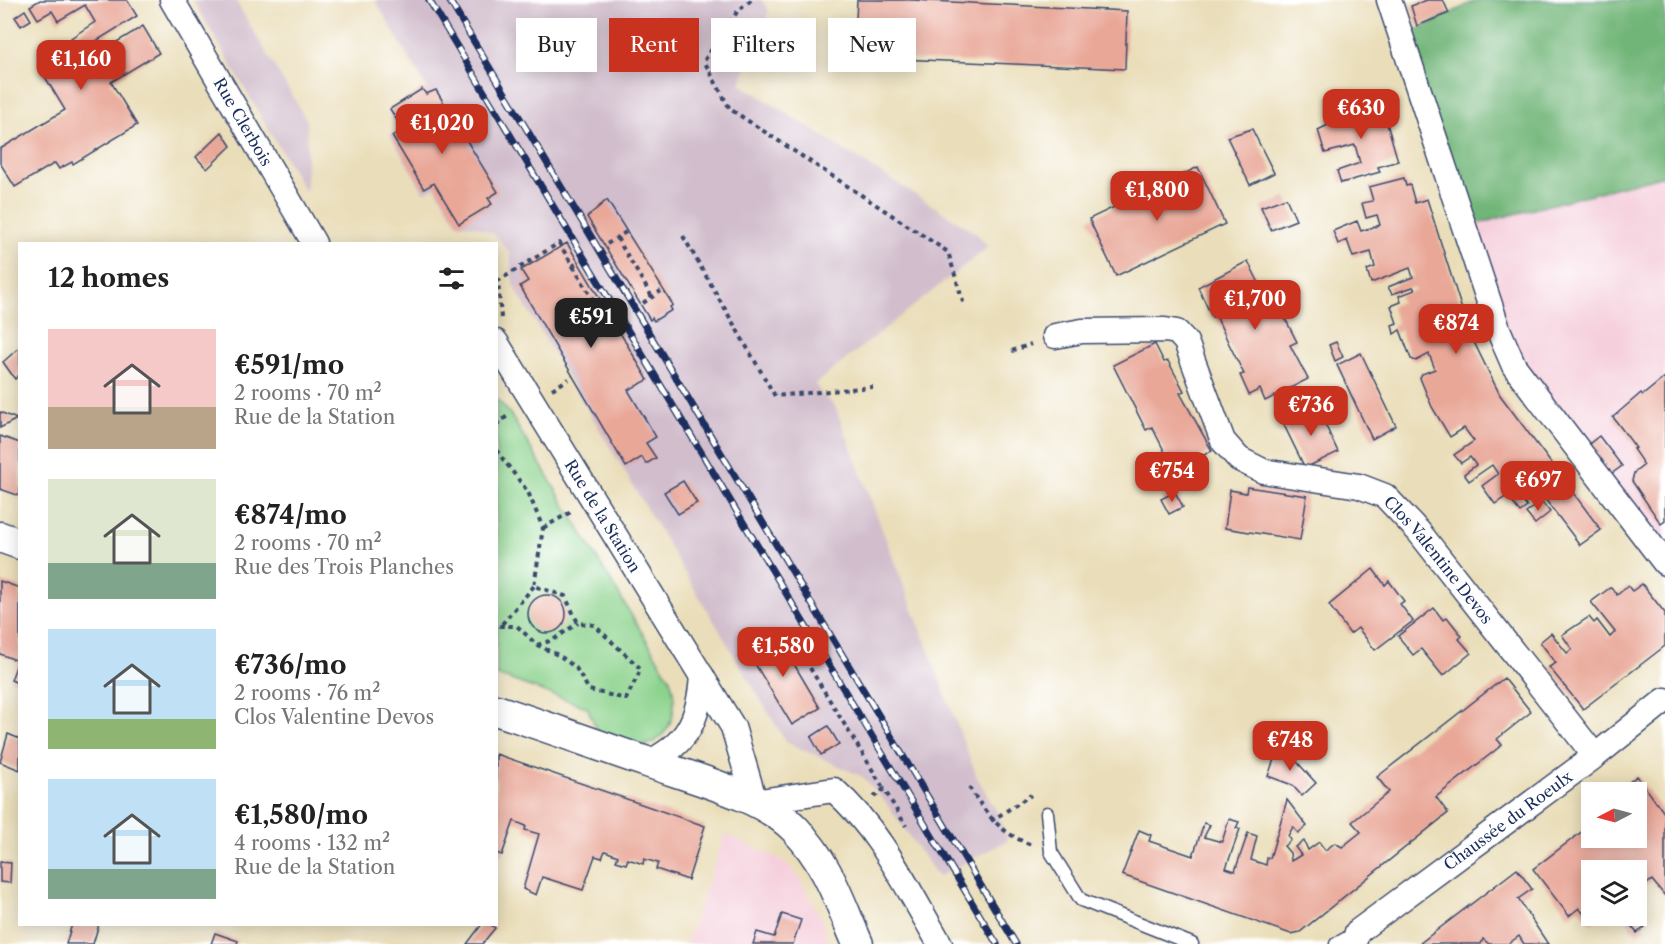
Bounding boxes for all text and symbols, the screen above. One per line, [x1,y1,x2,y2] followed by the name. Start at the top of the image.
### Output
[516,18,597,72] chip: Buy
[609,18,699,72] chip: Rent
[711,18,816,72] chip: Filters
[828,18,916,72] chip: New
[32,40,130,91] pin: €1,160
[51,47,111,71] text: €1,160
[210,74,277,170] street label: Rue Clerbois
[1325,89,1397,140] pin: €630
[1337,96,1385,120] text: €630
[393,104,491,155] pin: €1,020
[410,111,474,135] text: €1,020
[1108,171,1206,222] pin: €1,800
[1125,178,1190,202] text: €1,800
[48,262,169,294] text: 12 homes
[435,262,468,295] icon: filters
[1206,280,1304,331] pin: €1,700
[1224,287,1286,311] text: €1,700
[555,298,627,349] pin: €591
[1420,304,1492,355] pin: €874
[569,305,613,329] text: €591
[1433,311,1479,335] text: €874
[234,349,344,381] text: €591/mo
[96,353,168,425] icon: home
[234,381,382,405] text: 2 rooms · 70 m²
[1275,386,1347,437] pin: €736
[1288,393,1334,417] text: €736
[234,405,395,429] text: Rue de la Station
[1136,452,1208,503] pin: €754
[561,455,645,576] street label: Rue de la Station
[1149,459,1195,483] text: €754
[1502,461,1574,512] pin: €697
[1514,468,1562,492] text: €697
[1380,491,1497,628] street label: Clos Valentine Devos
[234,499,347,531] text: €874/mo
[96,503,168,575] icon: home
[234,531,382,555] text: 2 rooms · 70 m²
[234,555,454,579] text: Rue des Trois Planches
[734,627,832,678] pin: €1,580
[751,634,815,658] text: €1,580
[234,649,346,681] text: €736/mo
[96,653,168,725] icon: home
[234,681,380,705] text: 2 rooms · 76 m²
[234,705,434,729] text: Clos Valentine Devos
[1254,721,1326,772] pin: €748
[1267,728,1313,752] text: €748
[1440,766,1577,875] street label: Chaussée du Roeulx
[1581,782,1647,848] north arrow
[1581,782,1647,926] map controls
[234,799,368,831] text: €1,580/mo
[96,803,168,875] icon: home
[234,831,390,855] text: 4 rooms · 132 m²
[234,855,395,879] text: Rue de la Station
[1581,860,1647,926] button: layers

